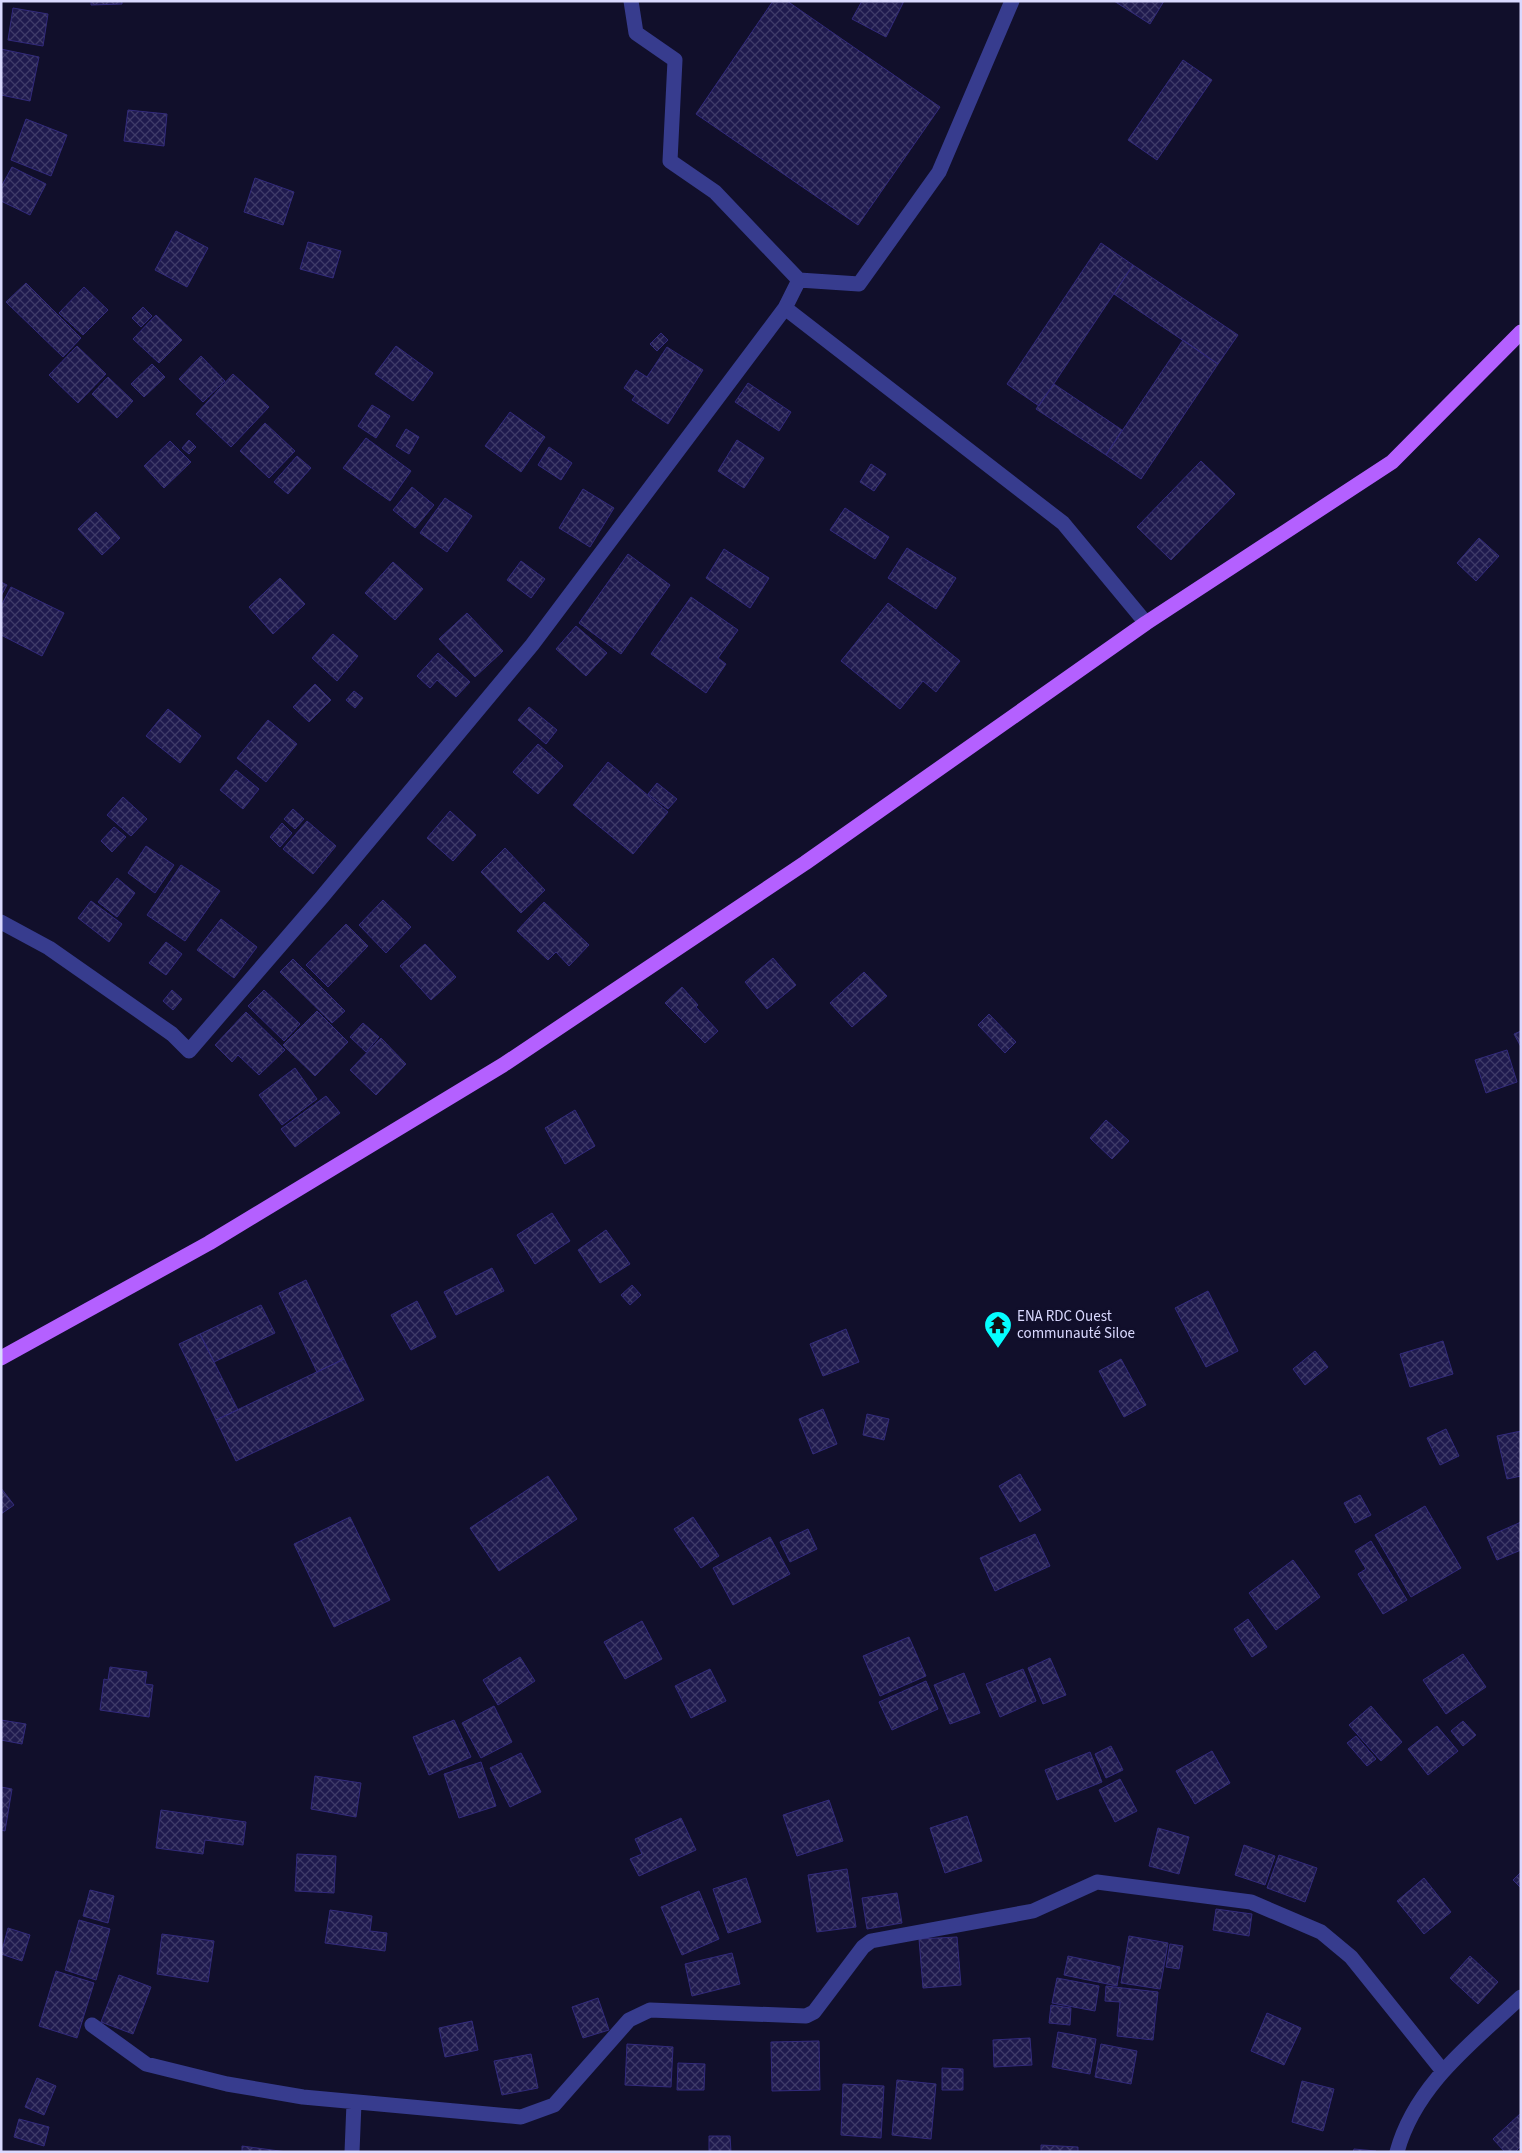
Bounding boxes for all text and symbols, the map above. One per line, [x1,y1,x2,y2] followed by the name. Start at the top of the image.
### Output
[1017,1306,1135,1344] place label: ENA RDC Ouest communauté Siloe
[983,1310,1013,1349] temple icon: ENA RDC Ouest communauté Siloe

